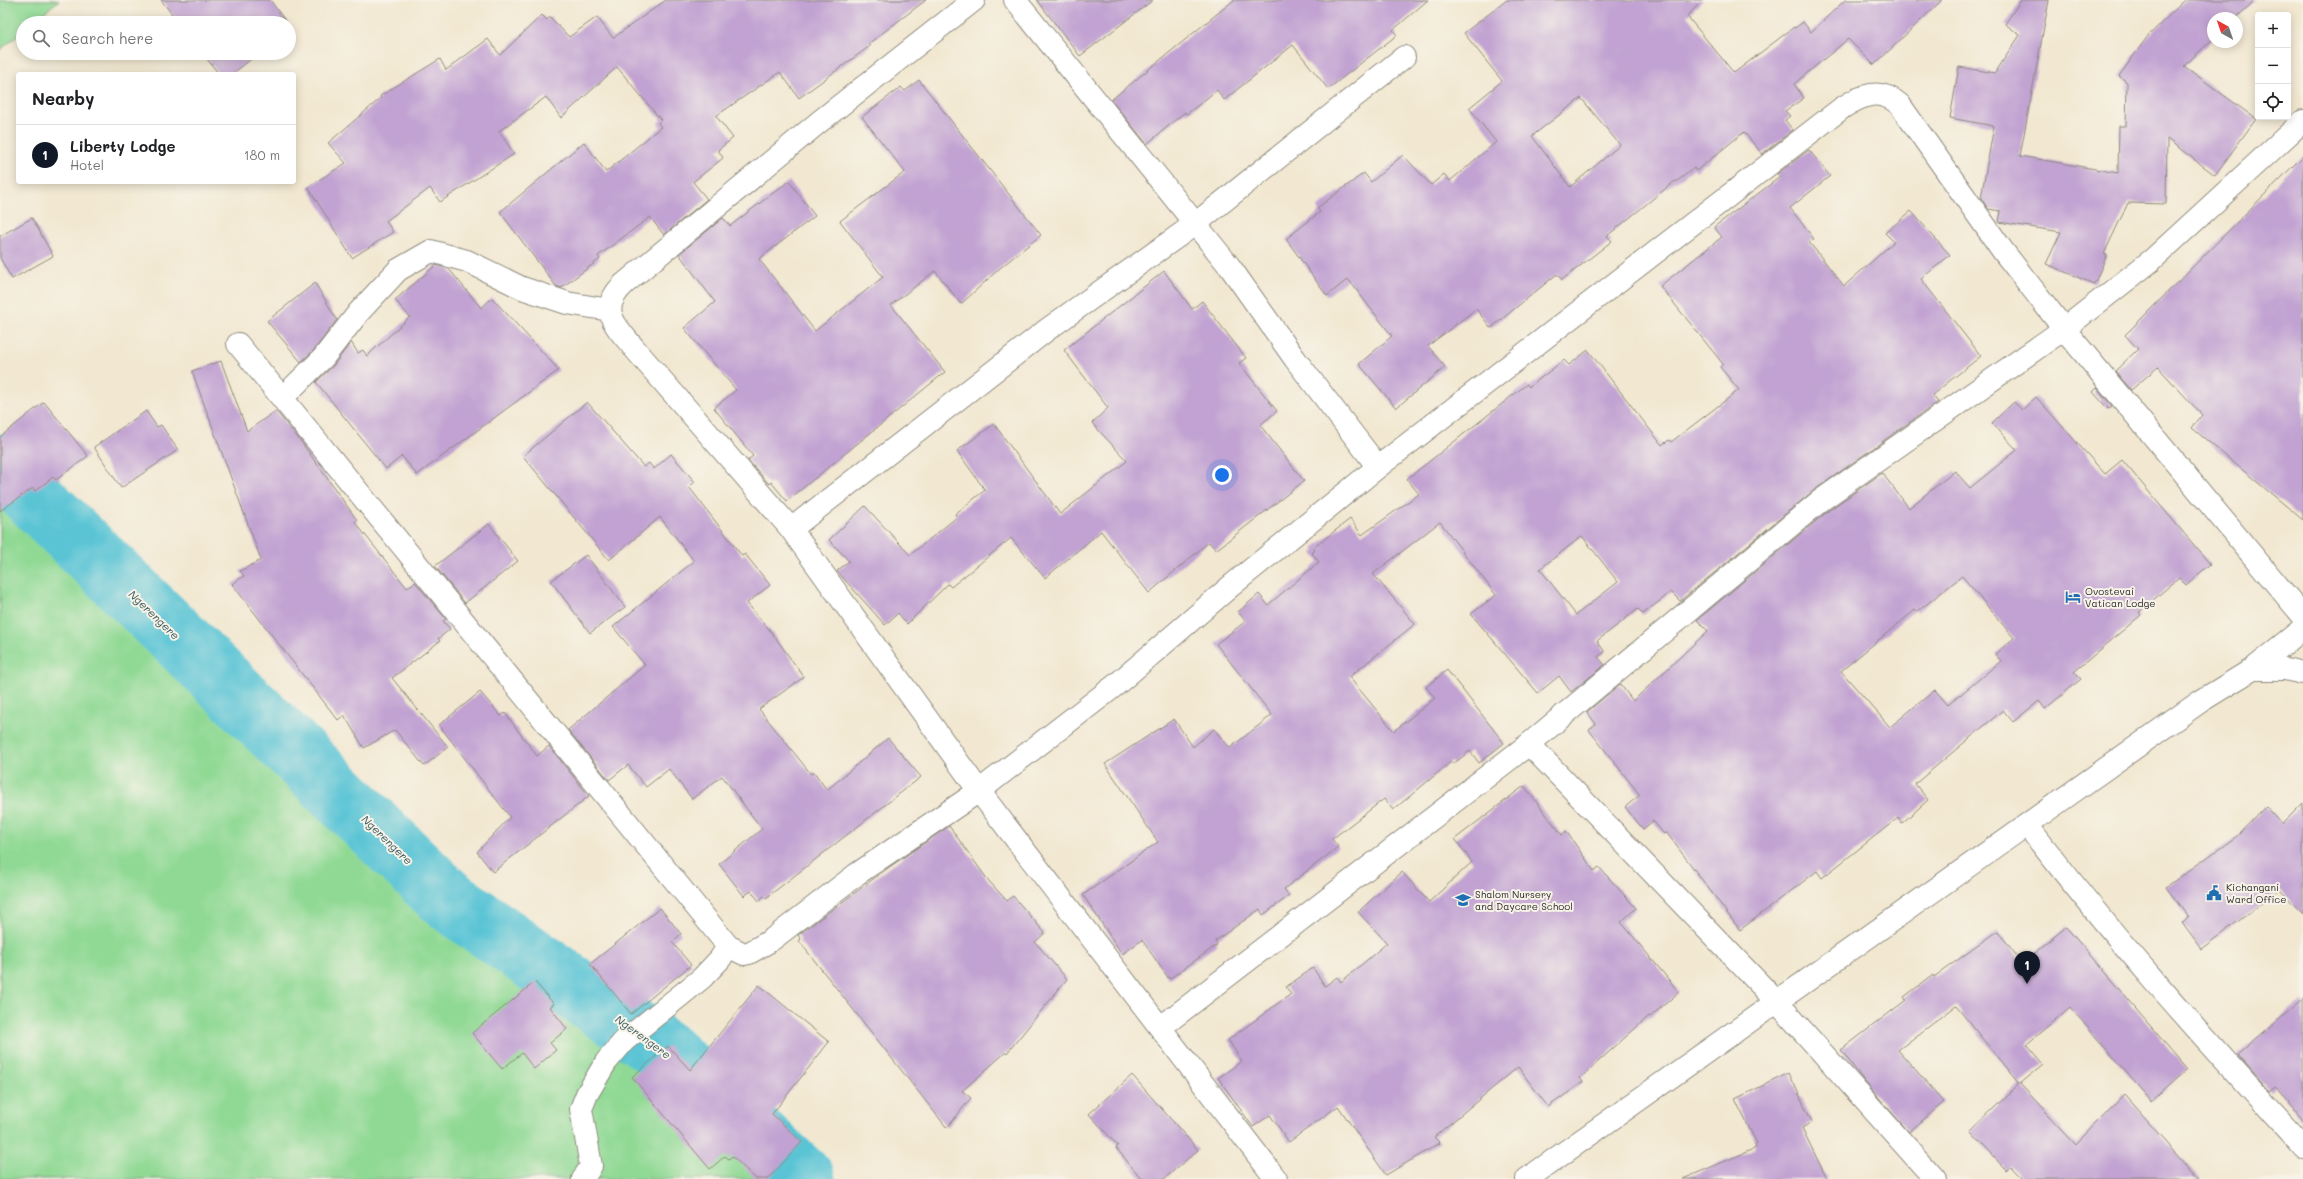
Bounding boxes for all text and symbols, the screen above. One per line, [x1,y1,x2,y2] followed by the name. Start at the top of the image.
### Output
[2207,12,2243,48] north arrow
[2255,12,2291,120] map controls
[2255,12,2291,48] button: +
[16,16,296,60] search box
[30,27,52,49] icon: search
[62,28,153,48] text: Search here
[2255,48,2291,84] button: −
[2255,84,2291,120] button: locate
[32,87,94,109] text: Nearby
[70,136,175,156] text: Liberty Lodge
[42,146,48,163] text: 1
[244,146,280,163] text: 180 m
[70,156,104,173] text: Hotel
[1212,465,1232,485] your location
[2085,584,2156,610] place label: Ovostevai Vatican Lodge
[126,587,183,643] water label: Ngerengere
[2064,588,2082,606] hotel icon: Ovostevai Vatican Lodge
[359,812,416,868] water label: Ngerengere
[2226,880,2286,906] place label: Kichangani Ward Office
[2205,884,2223,902] public building icon: Kichangani Ward Office
[1475,887,1573,913] place label: Shalom Nursery and Daycare School
[1454,891,1472,909] school or university icon: Shalom Nursery and Daycare School
[2014,951,2040,984] pin: 1
[612,1011,674,1062] water label: Ngerengere

